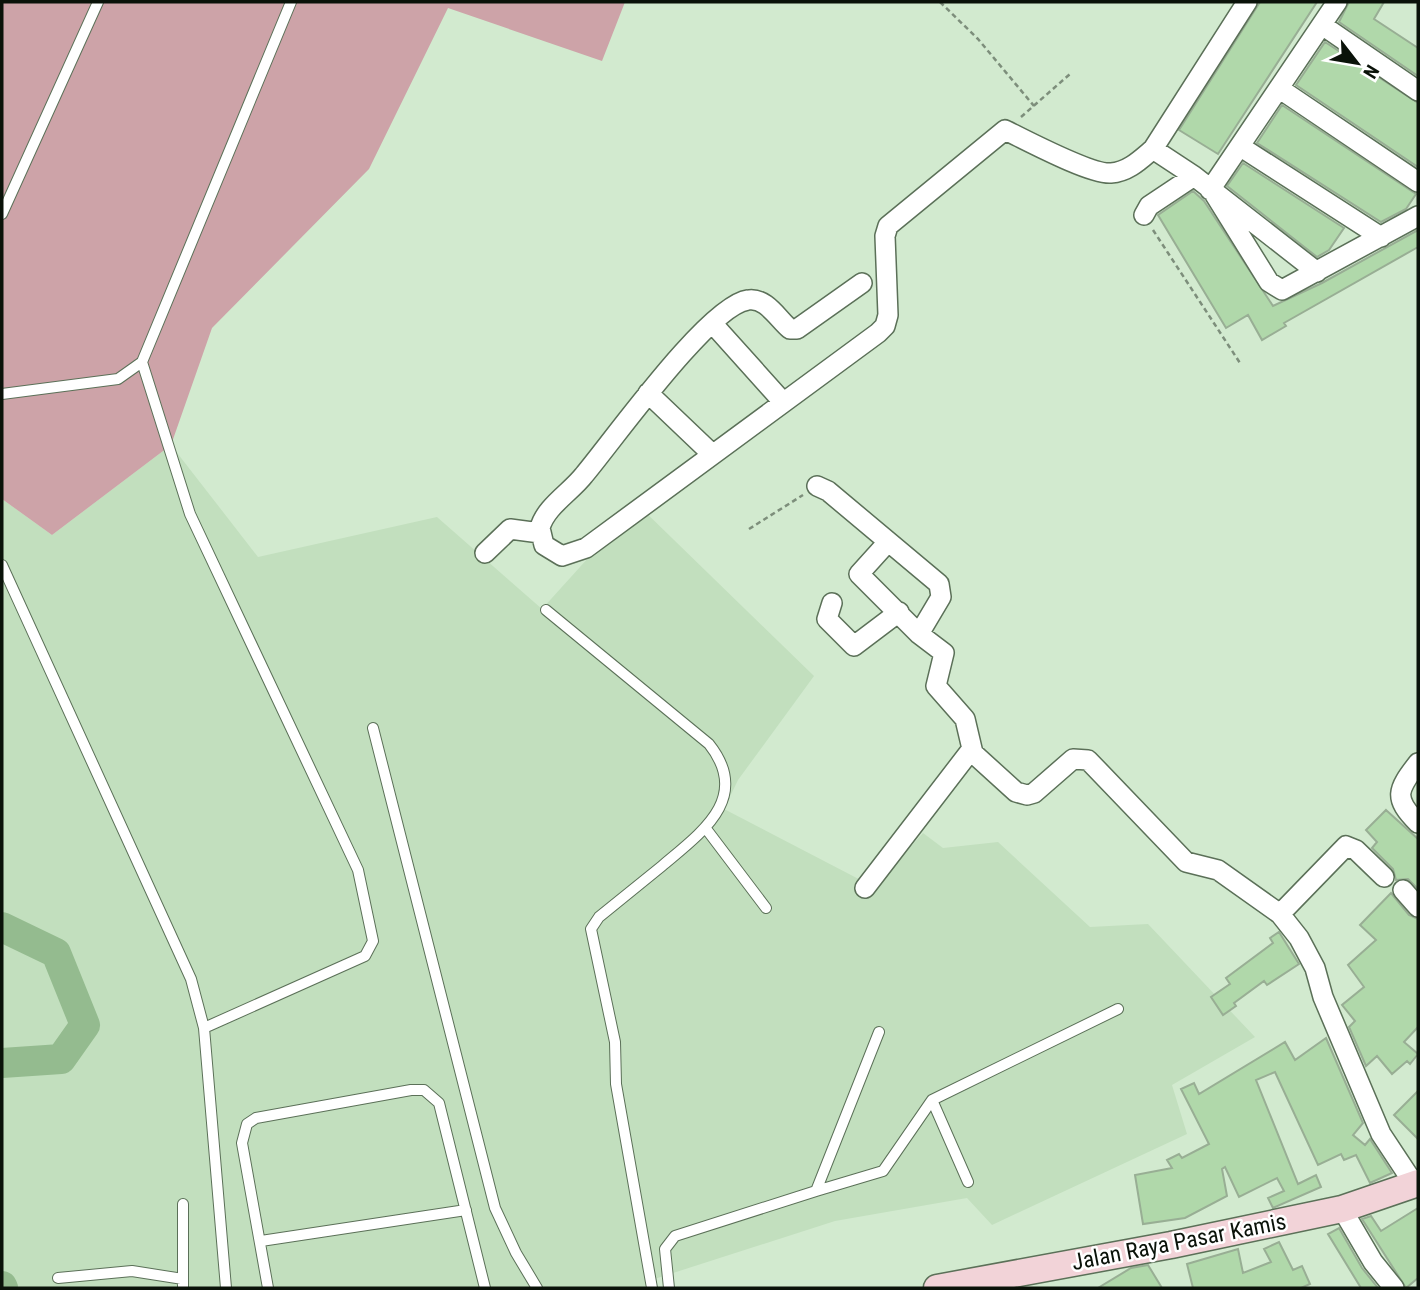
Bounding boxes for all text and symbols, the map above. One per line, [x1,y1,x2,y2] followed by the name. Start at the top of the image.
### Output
[1322,28,1392,98] north arrow
[1358,61,1384,82] text: N
[1070,1208,1288,1276] street label: Jalan Raya Pasar Kamis

